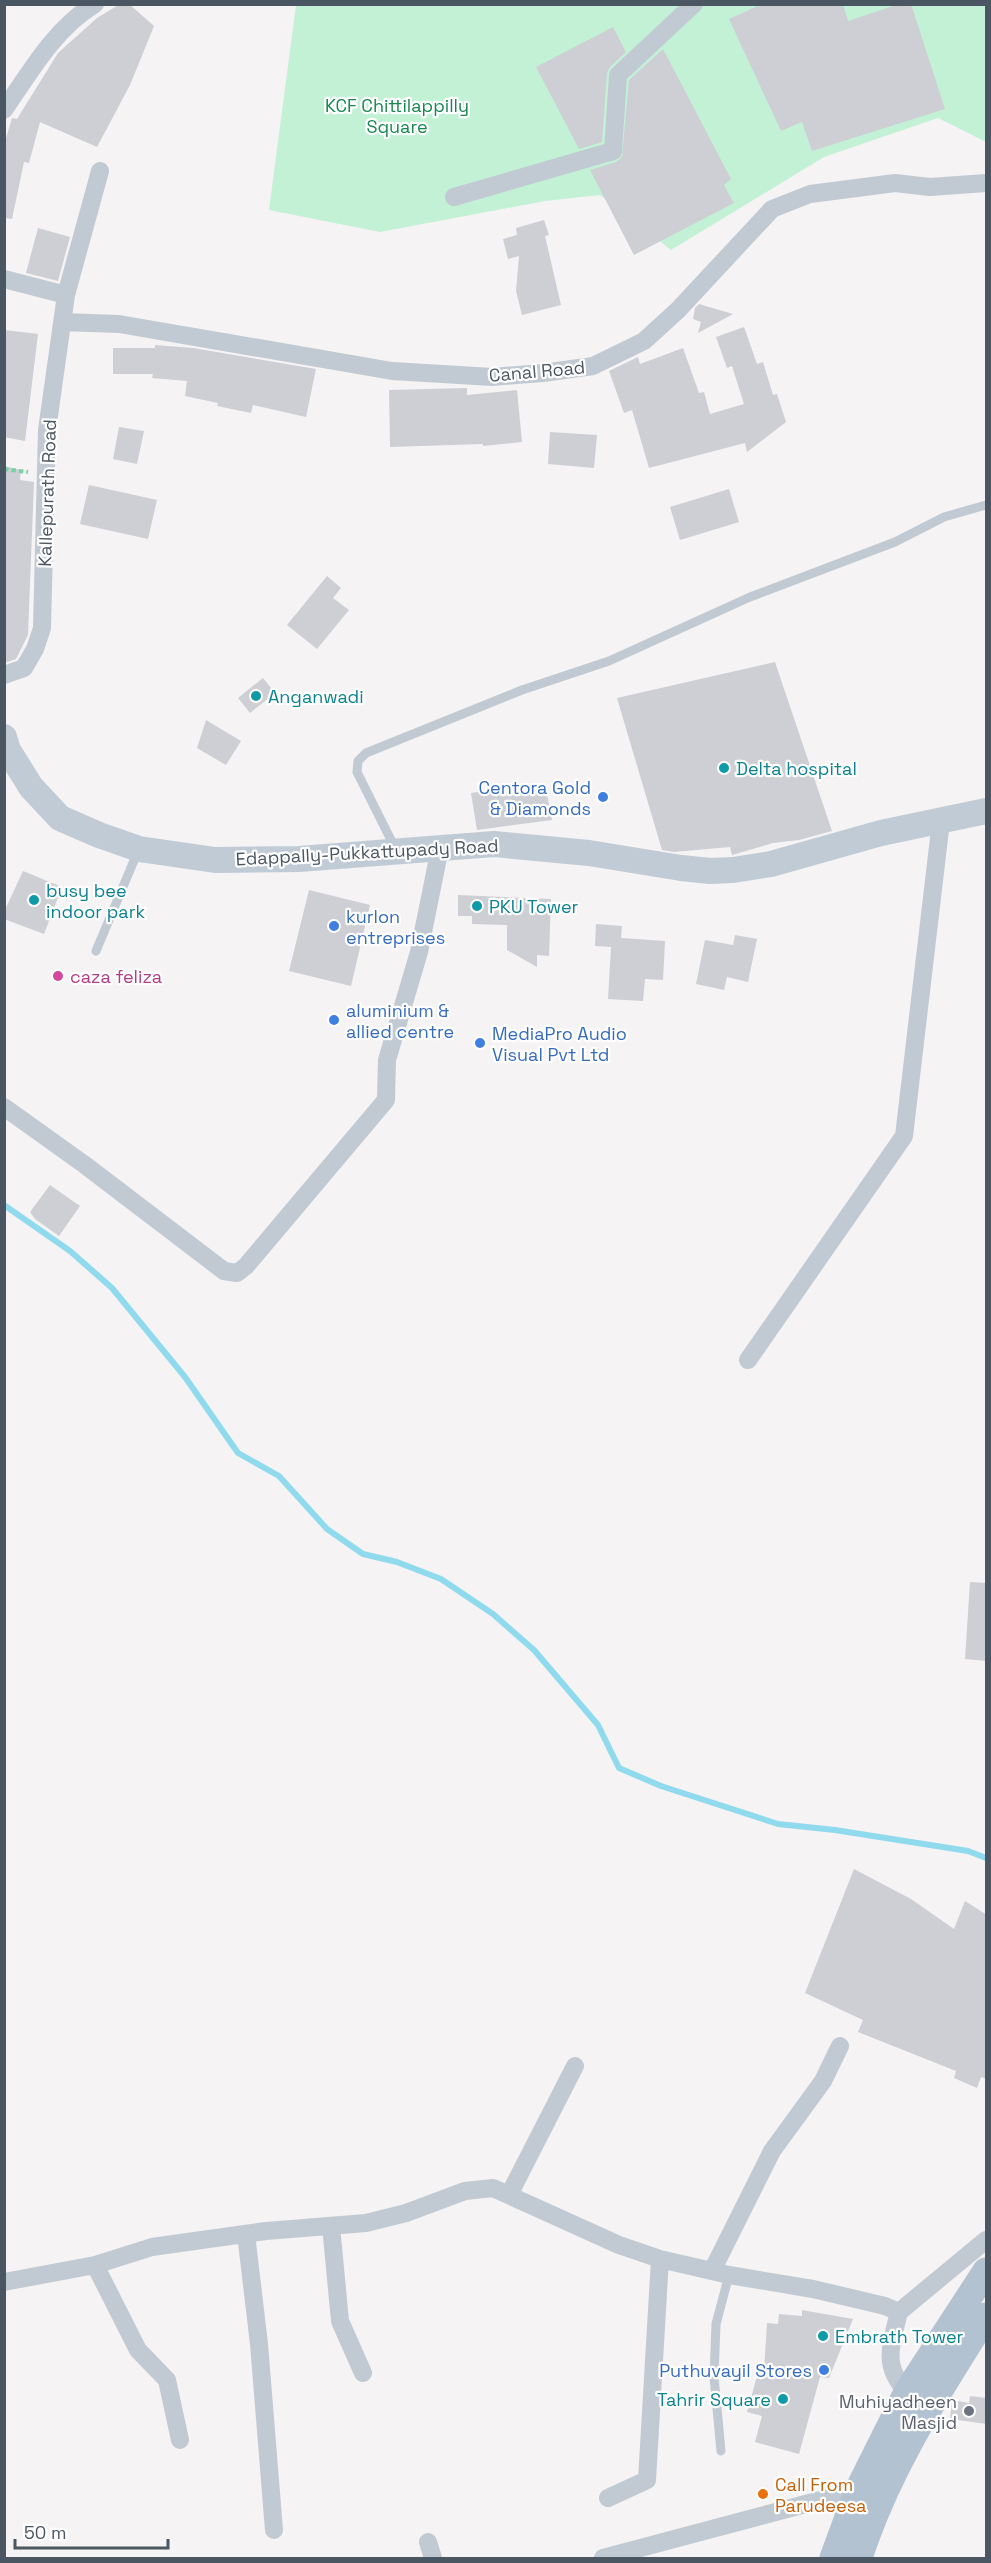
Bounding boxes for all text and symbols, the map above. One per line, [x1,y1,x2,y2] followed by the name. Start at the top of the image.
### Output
[325,94,469,138] park label: KCF Chittilappilly Square
[488,355,586,387] street label: Canal Road
[33,419,61,567] street label: Kallepurath Road
[268,685,364,708] place label: Anganwadi
[249,689,263,703] marker: Anganwadi
[736,757,857,780] place label: Delta hospital
[717,761,731,775] marker: Delta hospital
[478,776,591,820] place label: Centora Gold & Diamonds
[596,790,610,804] marker: Centora Gold & Diamonds
[235,834,499,870] street label: Edappally-Pukkattupady Road
[46,879,145,923] place label: busy bee indoor park
[27,893,41,907] marker: busy bee indoor park
[489,895,579,918] place label: PKU Tower
[470,899,484,913] marker: PKU Tower
[346,905,445,949] place label: kurlon entreprises
[327,919,341,933] marker: kurlon entreprises
[70,965,162,988] place label: caza feliza
[51,969,65,983] marker: caza feliza
[346,999,454,1043] place label: aluminium & allied centre
[327,1013,341,1027] marker: aluminium & allied centre
[492,1022,627,1066] place label: MediaPro Audio Visual Pvt Ltd
[473,1036,487,1050] marker: MediaPro Audio Visual Pvt Ltd
[835,2325,964,2348] place label: Embrath Tower
[816,2329,830,2343] marker: Embrath Tower
[659,2359,812,2382] place label: Puthuvayil Stores
[817,2363,831,2377] marker: Puthuvayil Stores
[657,2388,771,2411] place label: Tahrir Square
[839,2390,957,2434] place label: Muhiyadheen Masjid
[776,2392,790,2406] marker: Tahrir Square
[962,2404,976,2418] marker: Muhiyadheen Masjid
[775,2473,866,2517] place label: Call From Parudeesa
[756,2487,770,2501] marker: Call From Parudeesa
[15,2512,168,2550] scale bar
[24,2521,66,2544] text: 50 m

